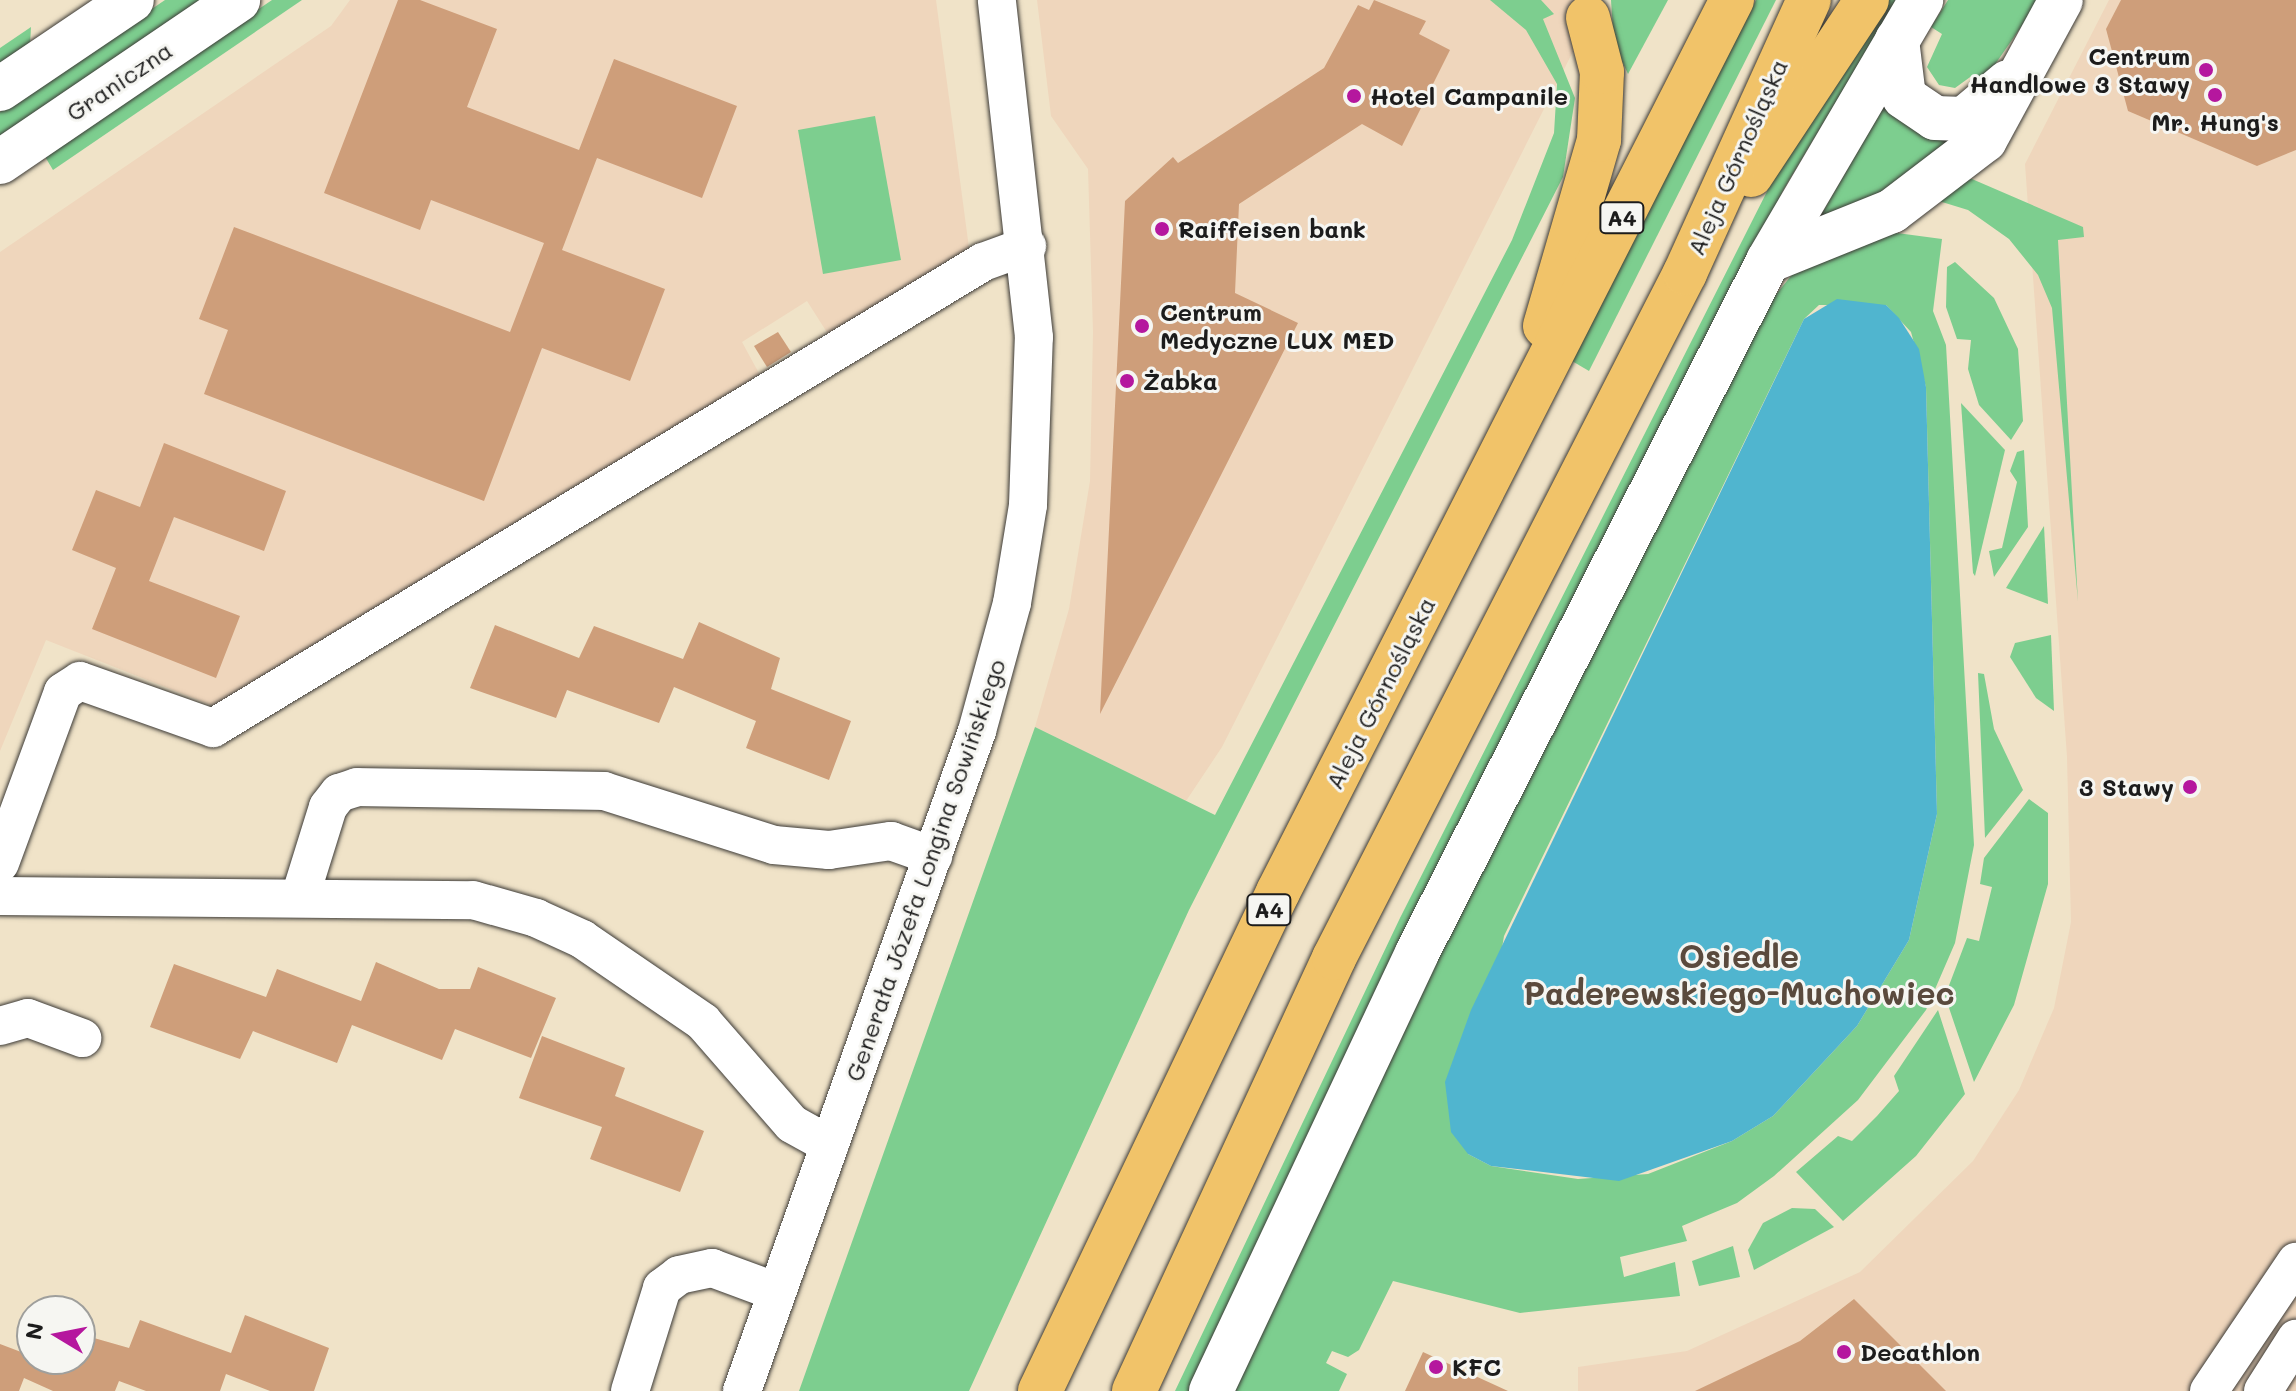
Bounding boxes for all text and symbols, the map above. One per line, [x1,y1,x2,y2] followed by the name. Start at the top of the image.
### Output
[61,35,177,127] street label: Graniczna
[1970,42,2190,98] place label: Centrum Handlowe 3 Stawy
[1681,54,1793,260] street label: Aleja Górnośląska
[2197,61,2215,79] marker: Centrum Handlowe 3 Stawy
[1370,82,1568,110] place label: Hotel Campanile
[2206,86,2224,104] marker: Mr. Hung's
[1345,87,1363,105] marker: Hotel Campanile
[2151,108,2279,136] place label: Mr. Hung's
[1598,200,1646,236] road number: A4
[1178,215,1366,243] place label: Raiffeisen bank
[1153,220,1171,238] marker: Raiffeisen bank
[1160,298,1394,354] place label: Centrum Medyczne LUX MED
[1131,315,1153,337] marker: Centrum Medyczne LUX MED
[1143,367,1218,395] place label: Żabka
[1118,372,1136,390] marker: Żabka
[1319,592,1441,794] street label: Aleja Górnośląska
[839,655,1011,1085] street label: Generała Józefa Longina Sowińskiego
[2079,773,2174,801] place label: 3 Stawy
[2181,778,2199,796] marker: 3 Stawy
[1245,892,1293,928] road number: A4
[1523,937,1955,1012] district label: Osiedle Paderewskiego-Muchowiec
[16,1295,96,1375] north arrow
[18,1320,50,1342] text: N
[1860,1338,1980,1366] place label: Decathlon
[1835,1343,1853,1361] marker: Decathlon
[1452,1353,1501,1381] place label: KFC
[1427,1358,1445,1376] marker: KFC

